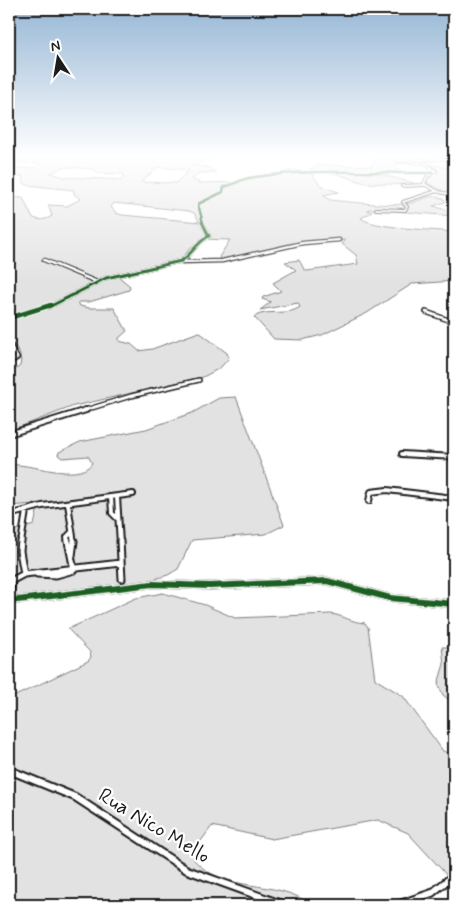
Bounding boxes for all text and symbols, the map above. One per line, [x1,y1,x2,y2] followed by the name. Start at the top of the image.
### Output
[32,32,82,82] north arrow
[49,36,62,56] text: N
[93,782,215,870] street label: Rua Nico Mello

